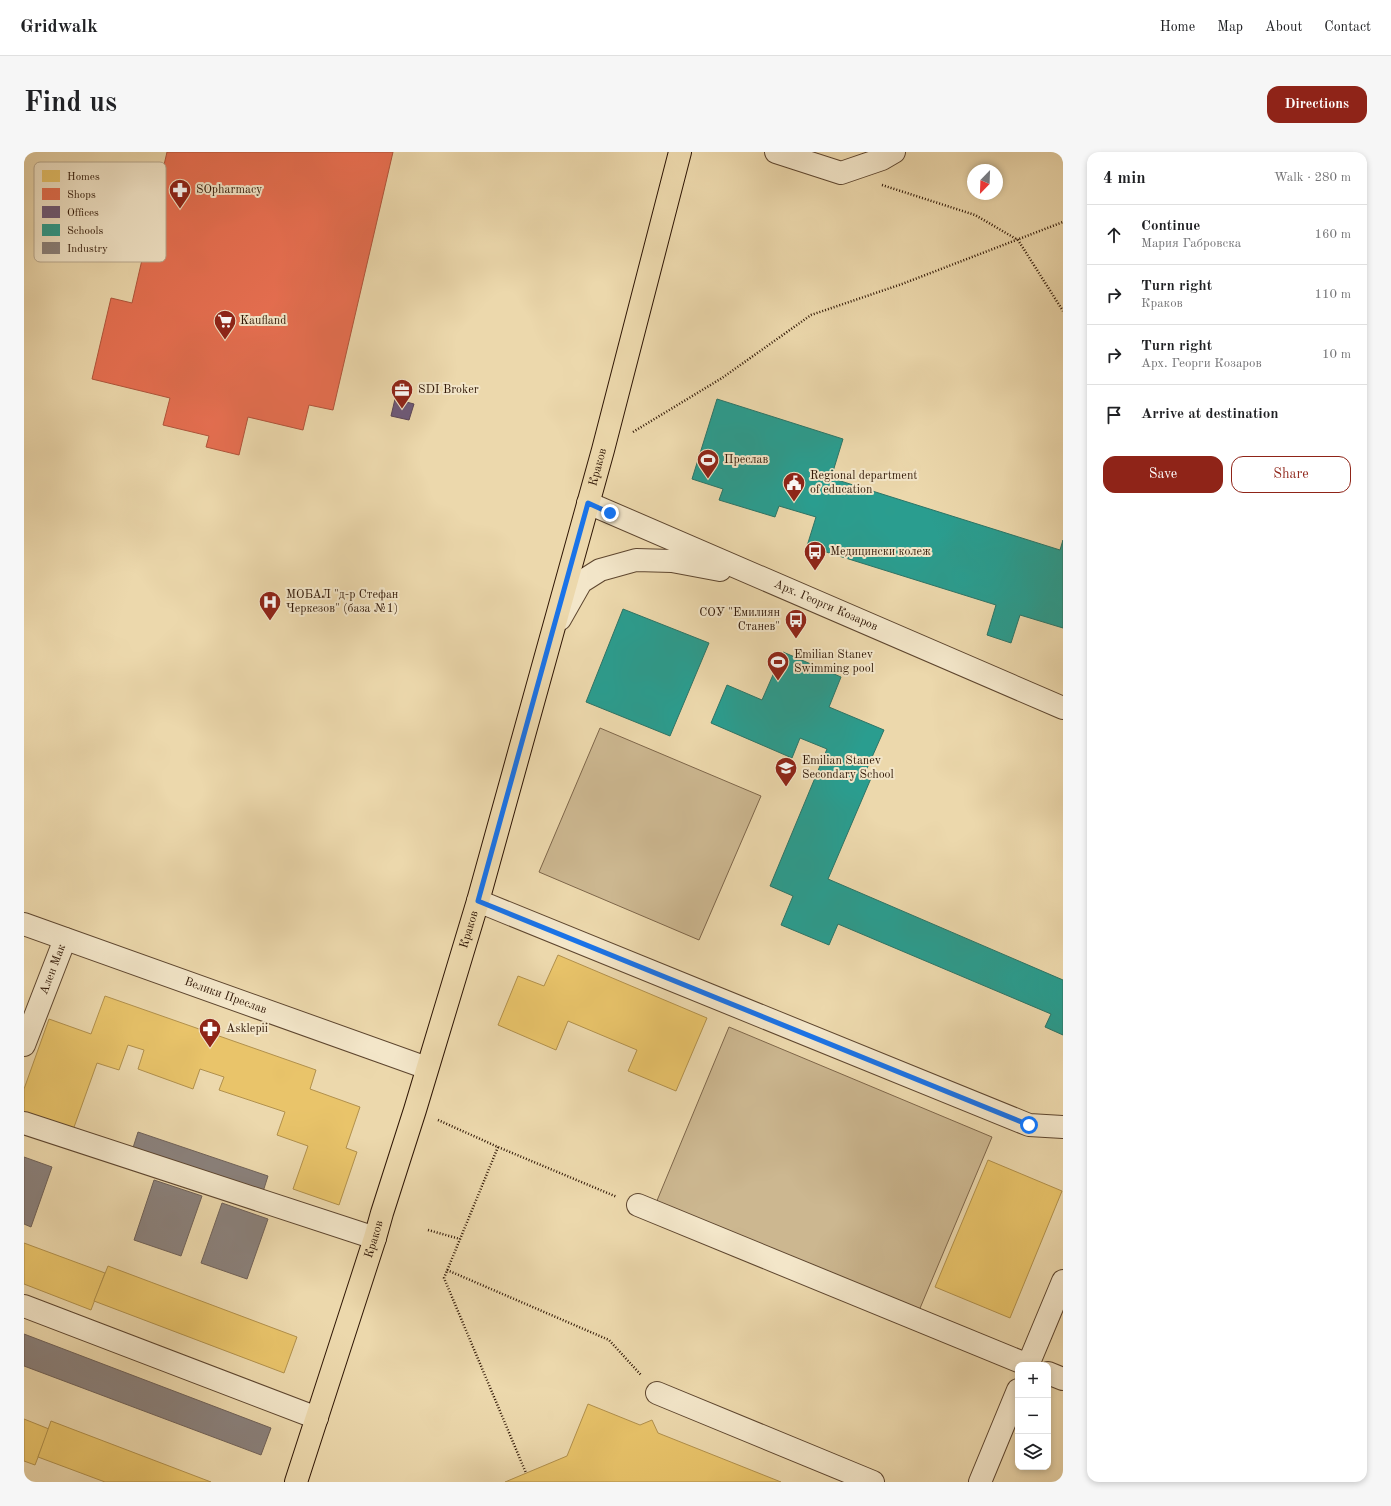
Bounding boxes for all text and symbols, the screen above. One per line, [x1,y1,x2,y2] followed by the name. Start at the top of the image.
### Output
[20,18,98,37] text: Gridwalk
[1160,20,1195,34] text: Home
[1217,20,1243,34] text: Map
[1265,20,1302,34] text: About
[1324,20,1371,34] text: Contact
[1267,86,1367,123] button: Directions
[24,90,117,118] text: Find us
[34,162,166,262] legend
[967,164,1003,200] north arrow
[1103,170,1146,187] text: 4 min
[1274,171,1351,184] text: Walk · 280 m
[67,172,100,183] text: Homes
[167,177,193,210] pharmacy icon: SOpharmacy
[196,184,263,196] place label: SOpharmacy
[67,190,96,201] text: Shops
[67,208,99,219] text: Offices
[1141,219,1200,234] text: Continue
[1103,224,1125,246] icon: ahead
[67,226,103,237] text: Schools
[1314,228,1351,241] text: 160 m
[1141,237,1241,250] text: Мария Габровска
[67,244,108,255] text: Industry
[1141,279,1212,294] text: Turn right
[1103,284,1125,306] icon: right
[1314,288,1351,301] text: 110 m
[1141,297,1183,310] text: Краков
[212,308,238,341] supermarket icon: Kaufland
[240,315,286,327] place label: Kaufland
[1141,339,1212,354] text: Turn right
[1103,344,1125,366] icon: right
[1322,348,1351,361] text: 10 m
[1141,357,1262,370] text: Арх. Георги Козаров
[389,377,415,410] office icon: SDI Broker
[418,384,479,396] place label: SDI Broker
[1103,404,1125,426] icon: arrive
[1141,407,1279,422] text: Arrive at destination
[587,447,609,487] street label: Краков
[695,447,721,480] sports icon: Преслав
[724,454,768,466] place label: Преслав
[1103,456,1223,493] button: Save
[1231,456,1351,493] button: Share
[781,470,807,503] public building icon: Regional department of education
[810,470,918,496] place label: Regional department of education
[601,504,619,522] route end
[802,539,828,572] bus stop icon: Медицински колеж
[830,546,931,558] place label: Медицински колеж
[772,578,880,633] street label: Арх. Георги Козаров
[257,589,283,622] hospital icon: МОБАЛ "д-р Стефан Черкезов" (база №1)
[286,589,399,615] place label: МОБАЛ "д-р Стефан Черкезов" (база №1)
[699,607,780,633] place label: СОУ "Емилиян Станев"
[783,607,809,640] bus stop icon: СОУ "Емилиян Станев"
[765,649,791,682] sports icon: Emilian Stanev Swimming pool
[794,649,874,675] place label: Emilian Stanev Swimming pool
[773,755,799,788] school or university icon: Emilian Stanev Secondary School
[802,755,894,781] place label: Emilian Stanev Secondary School
[458,909,481,950] street label: Краков
[38,943,68,996] street label: Ален Мак
[183,976,268,1016] street label: Велики Преслав
[197,1016,223,1049] pharmacy icon: Asklepii
[226,1023,268,1035] place label: Asklepii
[1020,1116,1038,1134] route start
[363,1219,386,1260] street label: Краков
[1015,1362,1051,1470] map controls
[1015,1362,1051,1398] button: +
[1015,1398,1051,1434] button: −
[1015,1434,1051,1470] button: layers

